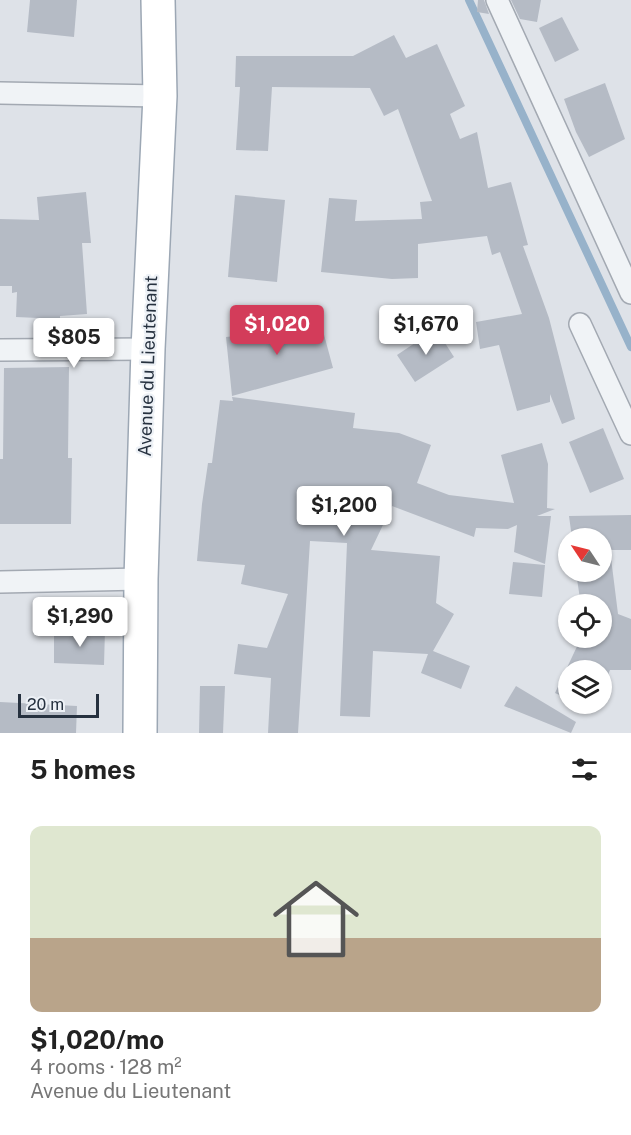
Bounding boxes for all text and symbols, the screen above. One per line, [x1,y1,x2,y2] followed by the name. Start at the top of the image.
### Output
[134,275,161,457] street label: Avenue du Lieutenant
[228,305,326,356] pin: $1,020
[377,305,475,356] pin: $1,670
[244,312,310,336] text: $1,020
[393,312,459,336] text: $1,670
[38,318,110,369] pin: $805
[47,325,101,349] text: $805
[295,486,393,537] pin: $1,200
[311,493,377,517] text: $1,200
[558,528,612,582] north arrow
[558,528,612,714] map controls
[558,594,612,648] button: locate
[31,597,129,648] pin: $1,290
[47,604,113,628] text: $1,290
[558,660,612,714] button: layers
[18,691,99,718] scale bar
[27,695,64,714] text: 20 m
[568,753,601,786] icon: filters
[30,754,136,785] text: 5 homes
[262,865,370,973] icon: home
[30,1024,164,1055] text: $1,020/mo
[30,1055,182,1079] text: 4 rooms · 128 m²
[30,1079,231,1103] text: Avenue du Lieutenant

